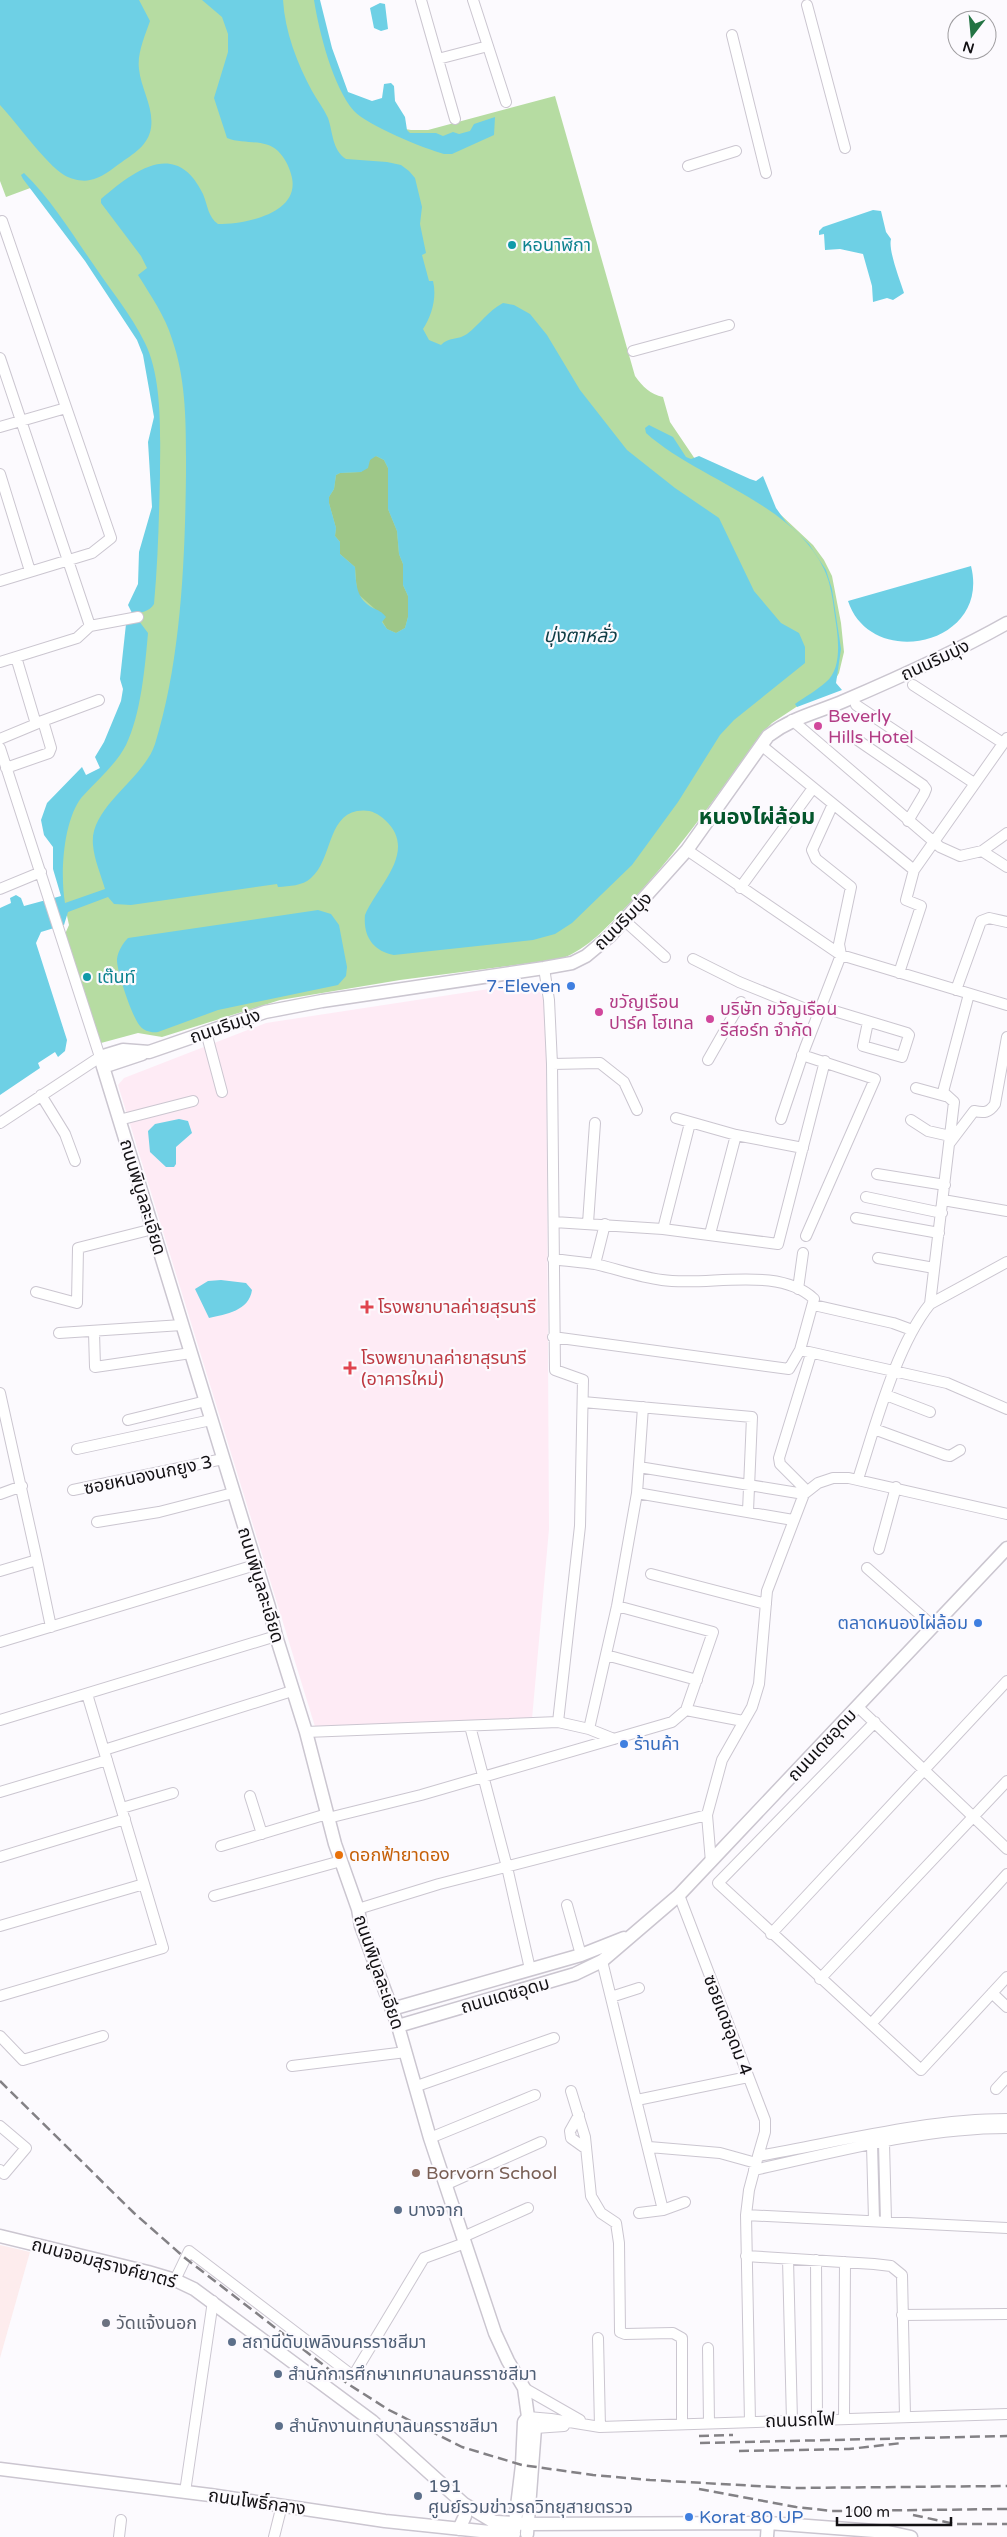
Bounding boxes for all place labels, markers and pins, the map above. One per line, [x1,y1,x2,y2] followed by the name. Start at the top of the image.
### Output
[522,234,591,256] place label: หอนาฬิกา
[506,239,518,251] marker: หอนาฬิกา
[828,705,914,748] place label: Beverly Hills Hotel
[812,720,824,732] marker: Beverly Hills Hotel
[97,966,136,988] place label: เต๊นท์
[81,971,93,983] marker: เต๊นท์
[486,975,561,997] place label: 7-Eleven
[565,980,577,992] marker: 7-Eleven
[609,991,694,1034] place label: ขวัญเรือน ปาร์ค โฮเทล
[720,998,837,1041] place label: บริษัท ขวัญเรือน รีสอร์ท จำกัด
[593,1006,605,1018] marker: ขวัญเรือน ปาร์ค โฮเทล
[704,1013,716,1025] marker: บริษัท ขวัญเรือน รีสอร์ท จำกัด
[378,1296,536,1318] place label: โรงพยาบาลค่ายสุรนารี
[360,1300,374,1314] marker: โรงพยาบาลค่ายสุรนารี
[361,1347,527,1390] place label: โรงพยาบาลค่ายาสุรนารี (อาคารใหม่)
[343,1361,357,1375] marker: โรงพยาบาลค่ายาสุรนารี (อาคารใหม่)
[837,1612,968,1634] place label: ตลาดหนองไผ่ล้อม
[972,1617,984,1629] marker: ตลาดหนองไผ่ล้อม
[634,1733,680,1755] place label: ร้านค้า
[618,1738,630,1750] marker: ร้านค้า
[349,1844,450,1866] place label: ดอกฟ้ายาดอง
[333,1849,345,1861] marker: ดอกฟ้ายาดอง
[426,2162,557,2184] place label: Borvorn School
[410,2167,422,2179] marker: Borvorn School
[408,2199,464,2221] place label: บางจาก
[392,2204,404,2216] marker: บางจาก
[116,2312,197,2334] place label: วัดแจ้งนอก
[100,2317,112,2329] marker: วัดแจ้งนอก
[242,2331,426,2353] place label: สถานีดับเพลิงนครราชสีมา
[226,2336,238,2348] marker: สถานีดับเพลิงนครราชสีมา
[288,2363,537,2385] place label: สำนักการศึกษาเทศบาลนครราชสีมา
[272,2368,284,2380] marker: สำนักการศึกษาเทศบาลนครราชสีมา
[289,2415,498,2437] place label: สำนักงานเทศบาลนครราชสีมา
[273,2420,285,2432] marker: สำนักงานเทศบาลนครราชสีมา
[428,2475,633,2519] place label: 191 ศูนย์รวมข่าวรถวิทยุสายตรวจ
[412,2490,424,2502] marker: 191 ศูนย์รวมข่าวรถวิทยุสายตรวจ
[699,2506,803,2528] place label: Korat 80 UP
[683,2511,695,2523] marker: Korat 80 UP

